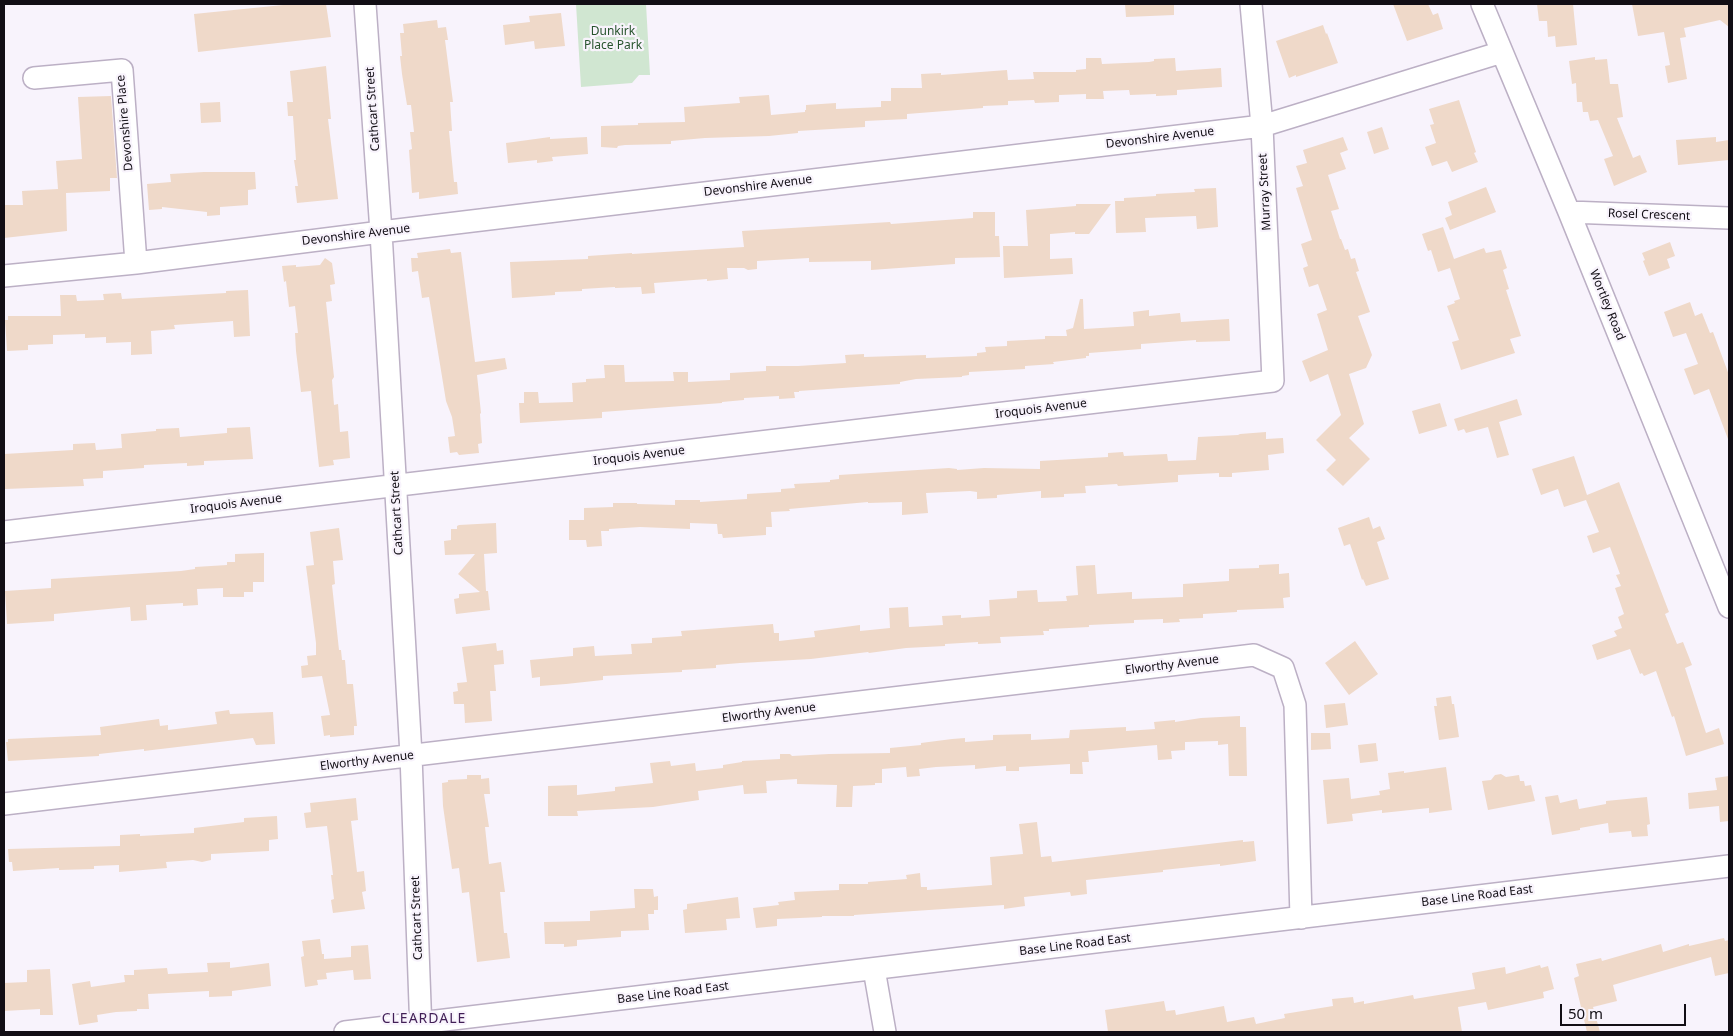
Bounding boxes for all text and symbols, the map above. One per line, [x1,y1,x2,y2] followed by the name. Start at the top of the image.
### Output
[584,25,642,53] park label: Dunkirk Place Park
[363,66,383,152] street label: Cathcart Street
[114,74,136,172] street label: Devonshire Place
[1105,124,1215,152] street label: Devonshire Avenue
[1256,153,1274,231] street label: Murray Street
[703,172,813,200] street label: Devonshire Avenue
[1607,206,1691,224] street label: Rosel Crescent
[301,221,411,249] street label: Devonshire Avenue
[1586,267,1628,343] street label: Wortley Road
[994,396,1088,422] street label: Iroquois Avenue
[592,443,686,469] street label: Iroquois Avenue
[388,470,406,556] street label: Cathcart Street
[189,491,283,517] street label: Iroquois Avenue
[1124,652,1220,678] street label: Elworthy Avenue
[721,700,817,726] street label: Elworthy Avenue
[319,748,415,774] street label: Elworthy Avenue
[408,876,426,960] street label: Cathcart Street
[1420,882,1534,910] street label: Base Line Road East
[1018,931,1132,959] street label: Base Line Road East
[616,979,730,1007] street label: Base Line Road East
[1563,994,1689,1026] scale bar
[1568,1003,1603,1023] text: 50 m
[381,1011,467,1027] district label: CLEARDALE

